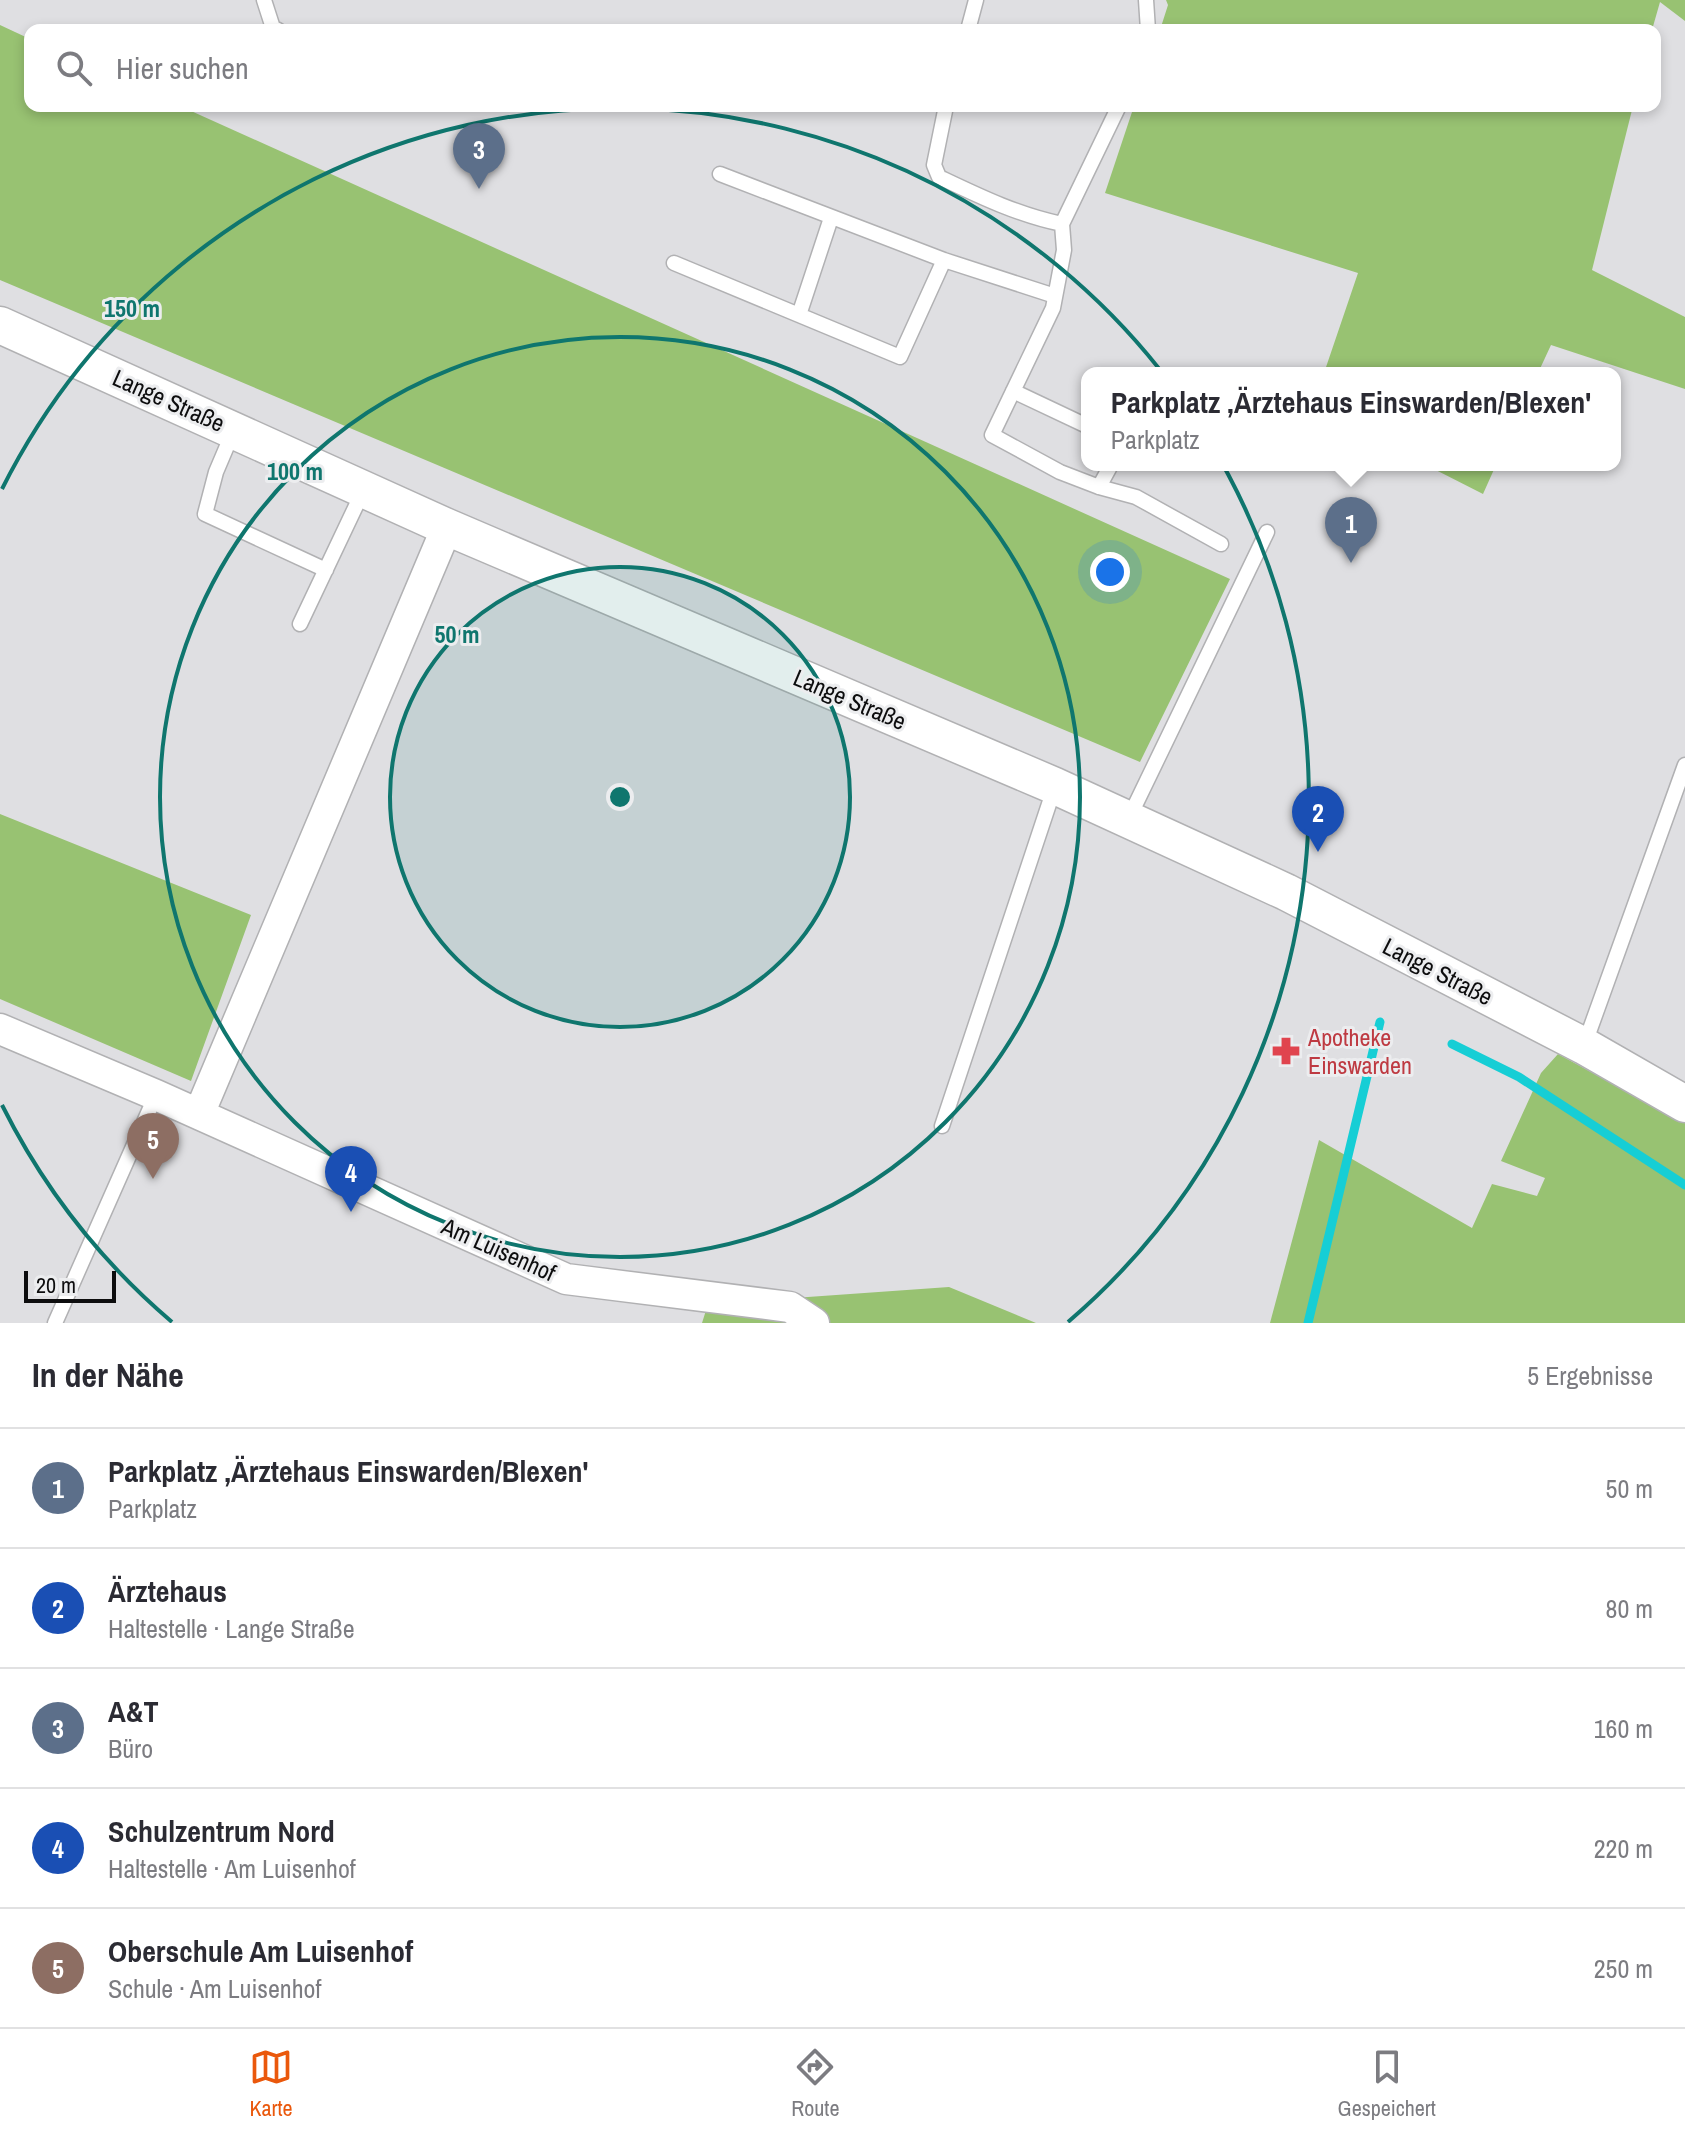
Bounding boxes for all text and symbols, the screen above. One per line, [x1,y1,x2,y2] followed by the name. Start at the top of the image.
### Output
[24,24,1661,112] search box
[52,46,96,90] icon: search
[116,48,249,88] text: Hier suchen
[453,123,505,189] pin: 3
[104,292,160,324] text: 150 m
[108,361,230,439] street label: Lange Straße
[1081,367,1621,471] popup
[1111,382,1591,422] text: Parkplatz ,Ärztehaus Einswarden/Blexen'
[1111,422,1200,457] text: Parkplatz
[267,455,323,487] text: 100 m
[1325,497,1377,563] pin: 1
[1090,552,1130,592] your location
[435,618,479,650] text: 50 m
[789,661,911,737] street label: Lange Straße
[606,783,634,811] centre of rings
[1292,786,1344,852] pin: 2
[1378,930,1498,1012] street label: Lange Straße
[1307,1021,1412,1081] place label: Apotheke Einswarden
[1271,1036,1301,1066] pharmacy icon: Apotheke Einswarden
[127,1113,179,1179] pin: 5
[325,1146,377,1212] pin: 4
[436,1209,561,1289] street label: Am Luisenhof
[24,1267,116,1303] scale bar
[36,1270,76,1300] text: 20 m
[32,1352,184,1398] text: In der Nähe
[1527,1358,1653,1393] text: 5 Ergebnisse
[108,1451,588,1491] text: Parkplatz ,Ärztehaus Einswarden/Blexen'
[52,1471,64,1506] text: 1
[1606,1471,1653,1506] text: 50 m
[108,1491,197,1526] text: Parkplatz
[108,1571,227,1611] text: Ärztehaus
[52,1591,64,1626] text: 2
[1606,1591,1653,1626] text: 80 m
[108,1611,355,1646] text: Haltestelle · Lange Straße
[108,1691,159,1731] text: A&T
[52,1711,64,1746] text: 3
[1594,1711,1653,1746] text: 160 m
[108,1731,153,1766] text: Büro
[108,1811,335,1851] text: Schulzentrum Nord
[52,1831,64,1866] text: 4
[1594,1831,1653,1866] text: 220 m
[108,1851,356,1886] text: Haltestelle · Am Luisenhof
[108,1931,413,1971] text: Oberschule Am Luisenhof
[52,1951,64,1986] text: 5
[1594,1951,1653,1986] text: 250 m
[108,1971,321,2006] text: Schule · Am Luisenhof
[249,2045,293,2123] tab: Karte
[791,2045,839,2123] tab: Route
[1338,2045,1436,2123] tab: Gespeichert

